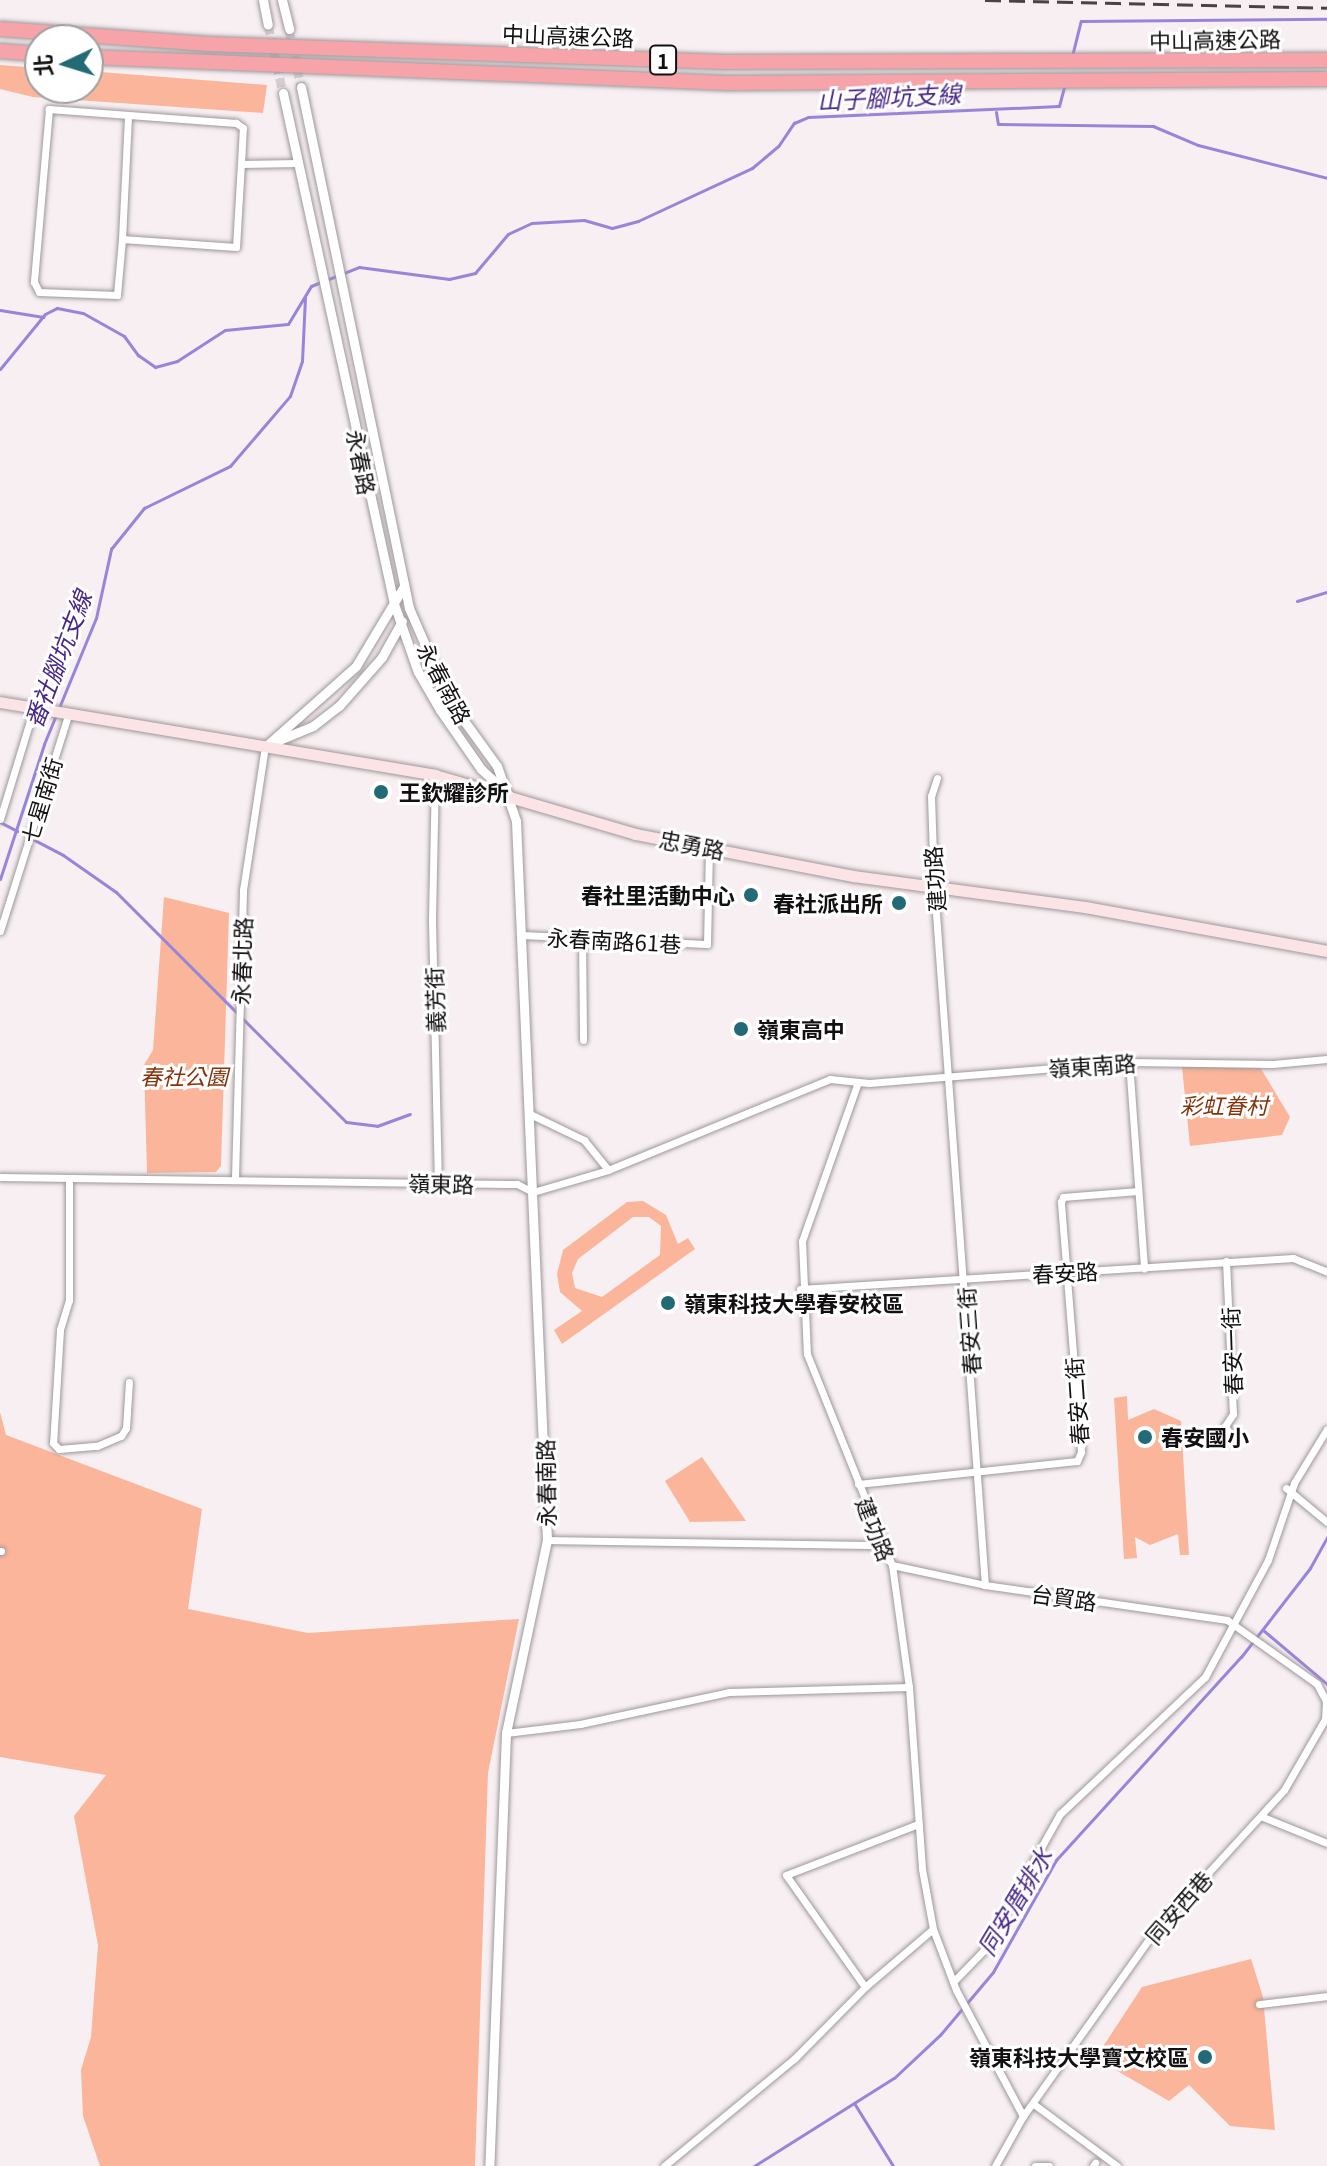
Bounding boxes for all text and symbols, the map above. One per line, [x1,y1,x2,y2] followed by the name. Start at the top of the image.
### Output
[502,20,634,50] street label: 中山高速公路
[24,24,104,104] north arrow
[1149,25,1281,53] street label: 中山高速公路
[649,44,677,76] road number: 1
[25,53,59,78] text: 北
[816,78,962,114] water label: 山子腳坑支線
[343,427,381,497] street label: 永春路
[18,587,96,731] water label: 番社腳坑支線
[413,638,477,728] street label: 永春南路
[16,754,66,846] street label: 七星南街
[399,779,509,805] place label: 王欽耀診所
[370,781,392,803] marker: 王欽耀診所
[657,825,727,863] street label: 忠勇路
[919,845,949,913] street label: 建功路
[581,882,735,908] place label: 春社里活動中心
[742,886,760,904] marker: 春社里活動中心
[773,890,883,916] place label: 春社派出所
[890,894,908,912] marker: 春社派出所
[226,917,256,1005] street label: 永春北路
[546,923,682,957] street label: 永春南路61巷
[420,967,448,1033] street label: 義芳街
[757,1016,845,1042] place label: 嶺東高中
[732,1020,750,1038] marker: 嶺東高中
[1047,1049,1137,1081] street label: 嶺東南路
[140,1063,228,1089] park label: 春社公園
[1180,1092,1268,1118] park label: 彩虹眷村
[408,1169,474,1197] street label: 嶺東路
[1031,1257,1099,1287] street label: 春安路
[952,1286,984,1376] street label: 春安三街
[684,1290,904,1316] place label: 嶺東科技大學春安校區
[659,1294,677,1312] marker: 嶺東科技大學春安校區
[1216,1307,1246,1395] street label: 春安一街
[1060,1356,1092,1446] street label: 春安二街
[1161,1424,1249,1450] place label: 春安國小
[1136,1428,1154,1446] marker: 春安國小
[531,1439,559,1527] street label: 永春南路
[851,1493,901,1565] street label: 建功路
[1029,1579,1099,1615] street label: 台貿路
[971,1842,1057,1960] water label: 同安厝排水
[1139,1865,1217,1949] street label: 同安西巷
[969,2044,1189,2070] place label: 嶺東科技大學寶文校區
[1196,2048,1214,2066] marker: 嶺東科技大學寶文校區

